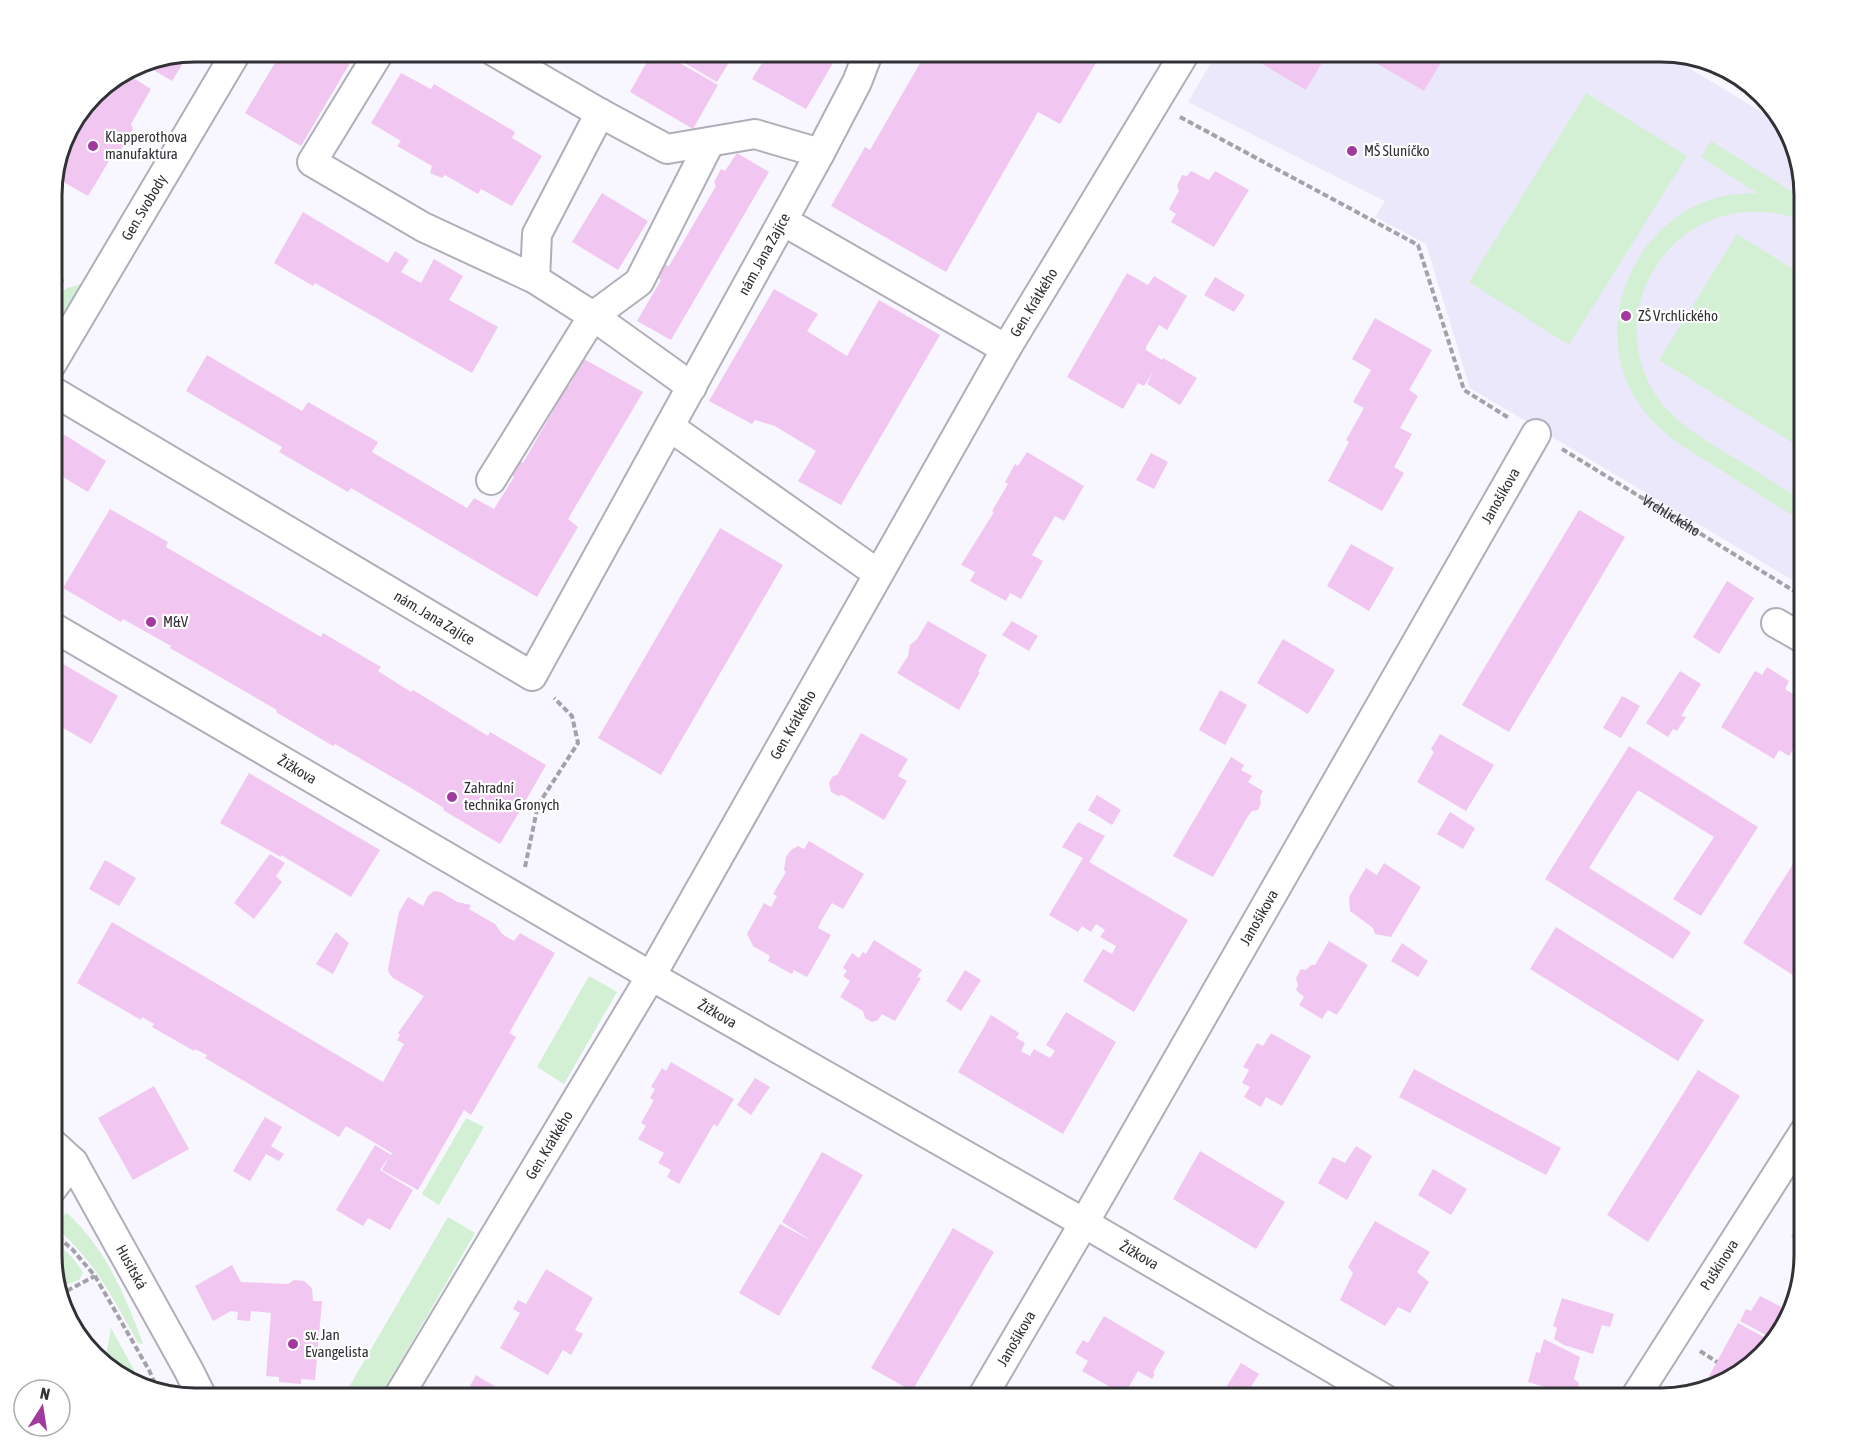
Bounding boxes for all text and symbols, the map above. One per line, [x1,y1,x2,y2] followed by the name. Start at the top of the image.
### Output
[105,128,187,162] place label: Klapperothova manufaktura
[86,139,100,153] marker: Klapperothova manufaktura
[1364,142,1430,159] place label: MŠ Sluníčko
[1345,144,1359,158] marker: MŠ Sluníčko
[118,171,170,243] street label: Gen. Svobody
[734,210,793,298] street label: nám. Jana Zajíce
[1006,265,1061,340] street label: Gen. Krátkého
[1638,307,1718,324] place label: ZŠ Vrchlického
[1619,309,1633,323] marker: ZŠ Vrchlického
[1478,465,1523,526] street label: Janošíkova
[1639,491,1704,540] street label: Vrchlického
[391,587,478,648] street label: nám. Jana Zajíce
[163,613,189,630] place label: M&V
[144,615,158,629] marker: M&V
[766,687,819,762] street label: Gen. Krátkého
[275,751,320,787] street label: Žižkova
[464,779,560,813] place label: Zahradní technika Gronych
[445,790,459,804] marker: Zahradní technika Gronych
[1236,886,1281,948] street label: Janošíkova
[695,996,740,1031] street label: Žižkova
[522,1108,576,1182] street label: Gen. Krátkého
[1697,1236,1741,1293] street label: Puškinova
[1117,1237,1162,1273] street label: Žižkova
[113,1242,151,1292] street label: Husitská
[993,1308,1039,1369] street label: Janošíkova
[305,1326,369,1360] place label: sv. Jan Evangelista
[286,1337,300,1351] marker: sv. Jan Evangelista
[12,1378,72,1438] north arrow
[39,1384,52,1403] text: N

